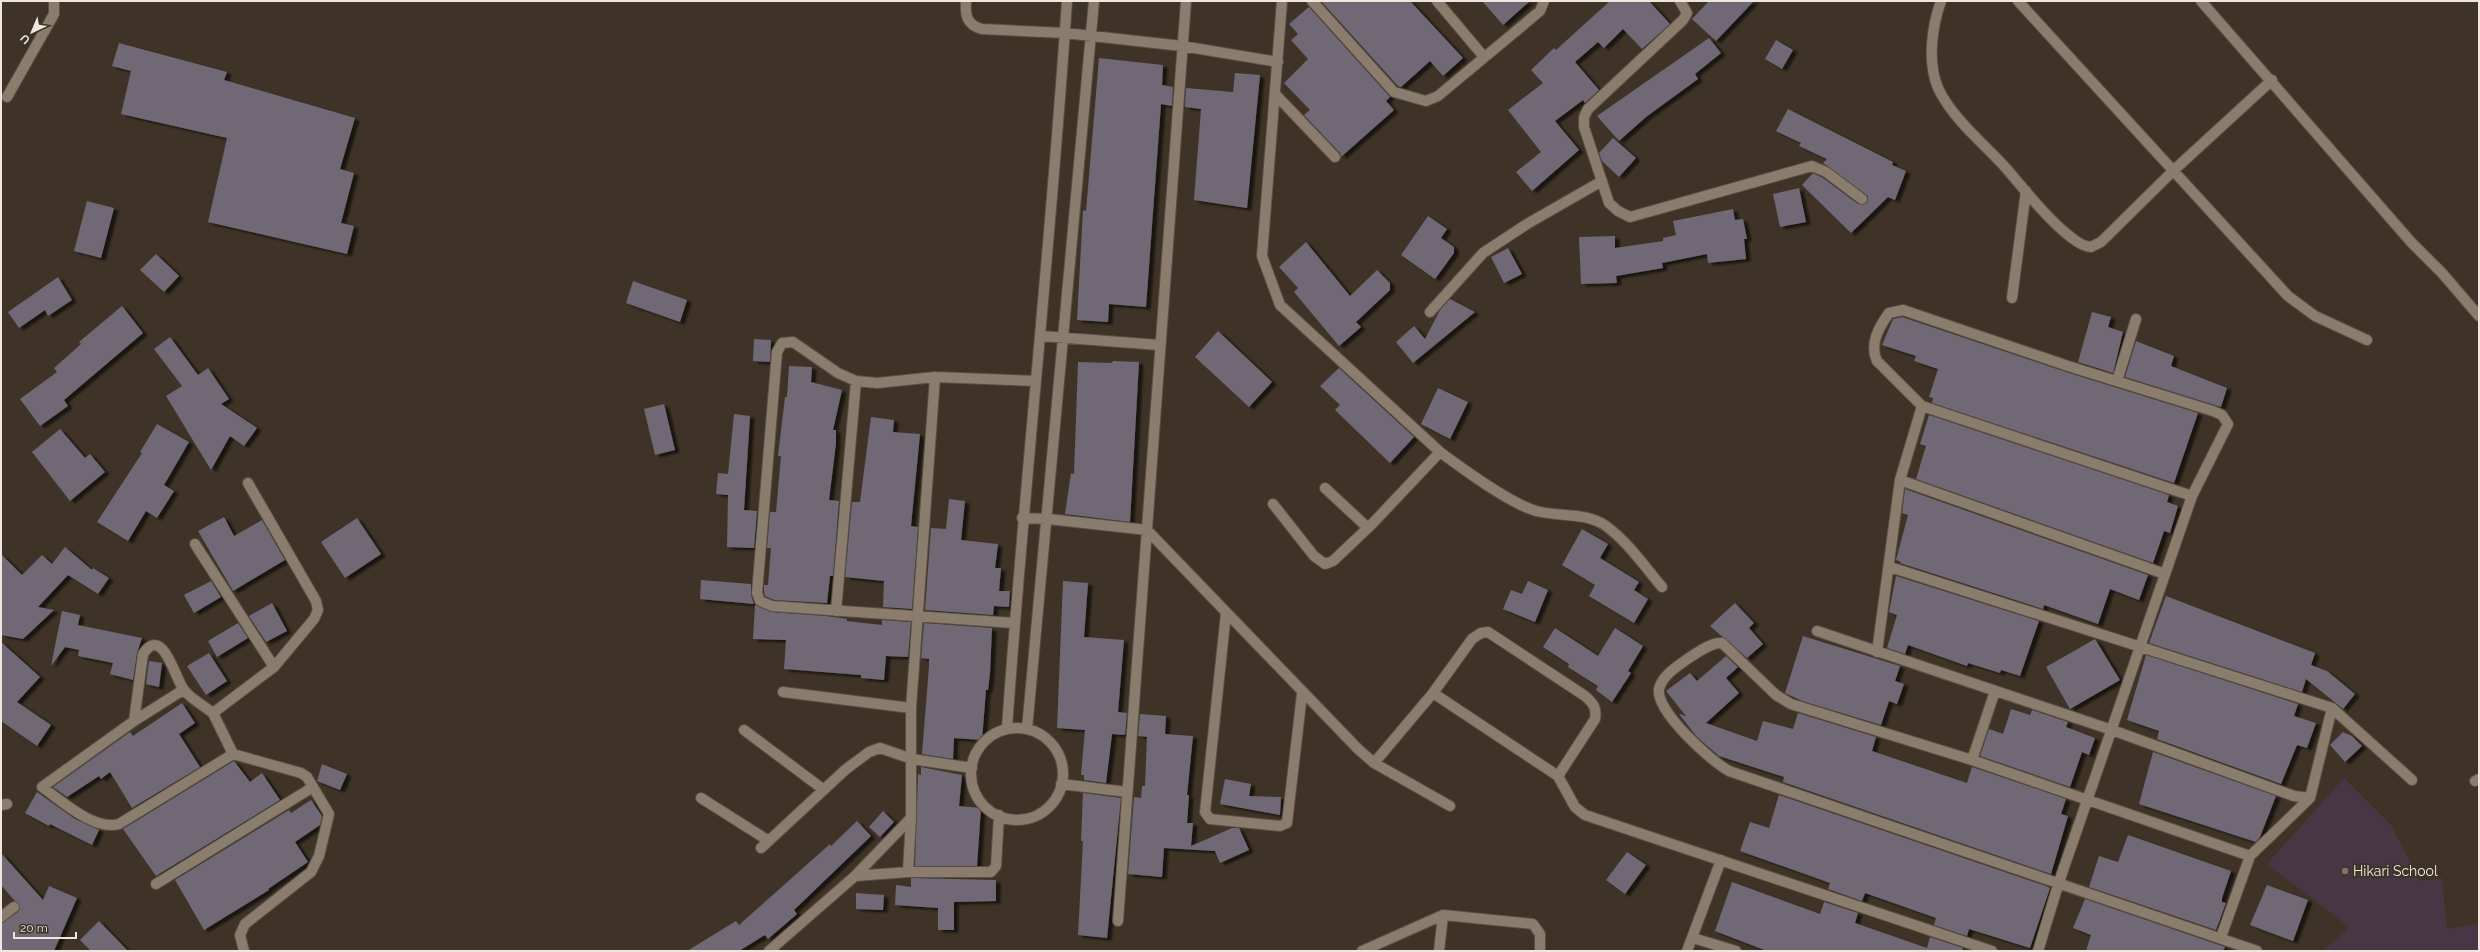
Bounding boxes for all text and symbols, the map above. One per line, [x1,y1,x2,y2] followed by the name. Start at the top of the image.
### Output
[12,12,52,52] north arrow
[18,31,33,46] text: U
[2353,863,2438,879] place label: Hikari School
[2340,866,2350,876] marker: Hikari School
[14,914,76,940] scale bar
[20,921,48,935] text: 20 m

